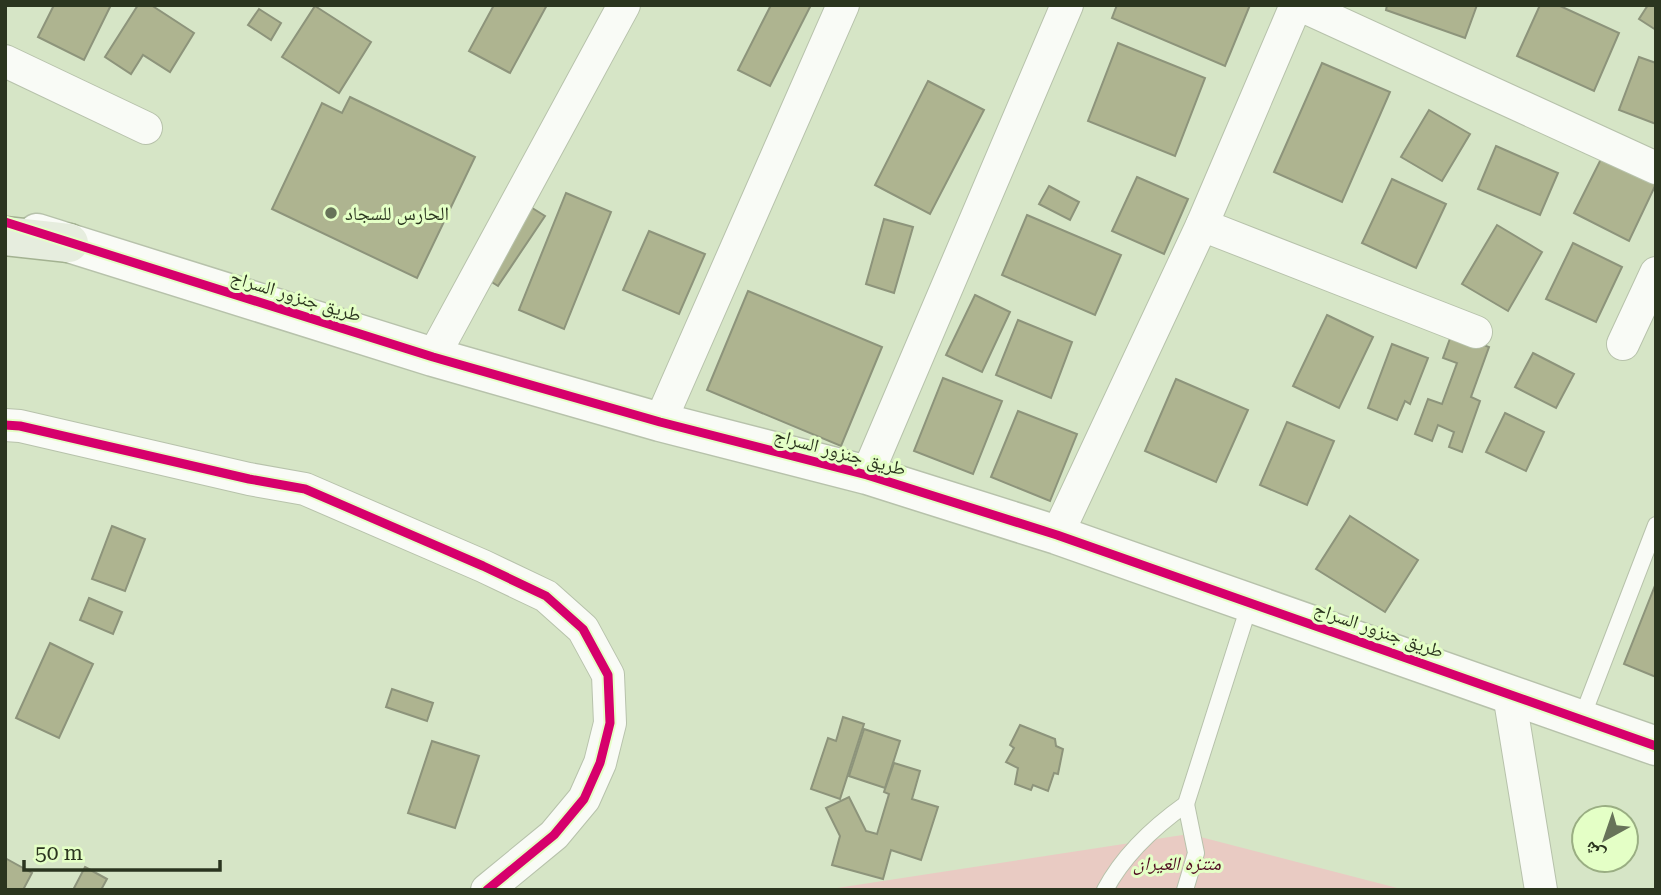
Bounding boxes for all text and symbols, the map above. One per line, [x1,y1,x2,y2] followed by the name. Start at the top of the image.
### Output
[345,202,449,225] place label: الحارس للسجاد
[323,205,339,221] marker: الحارس للسجاد
[228,265,364,327] street label: طريق جنزور السراج
[772,423,908,481] street label: طريق جنزور السراج
[1311,597,1447,663] street label: طريق جنزور السراج
[1570,804,1640,874] north arrow
[24,828,220,872] scale bar
[1579,836,1610,867] text: ش
[35,841,83,865] text: 50 m
[1133,852,1221,875] park label: منتزه الغيران

